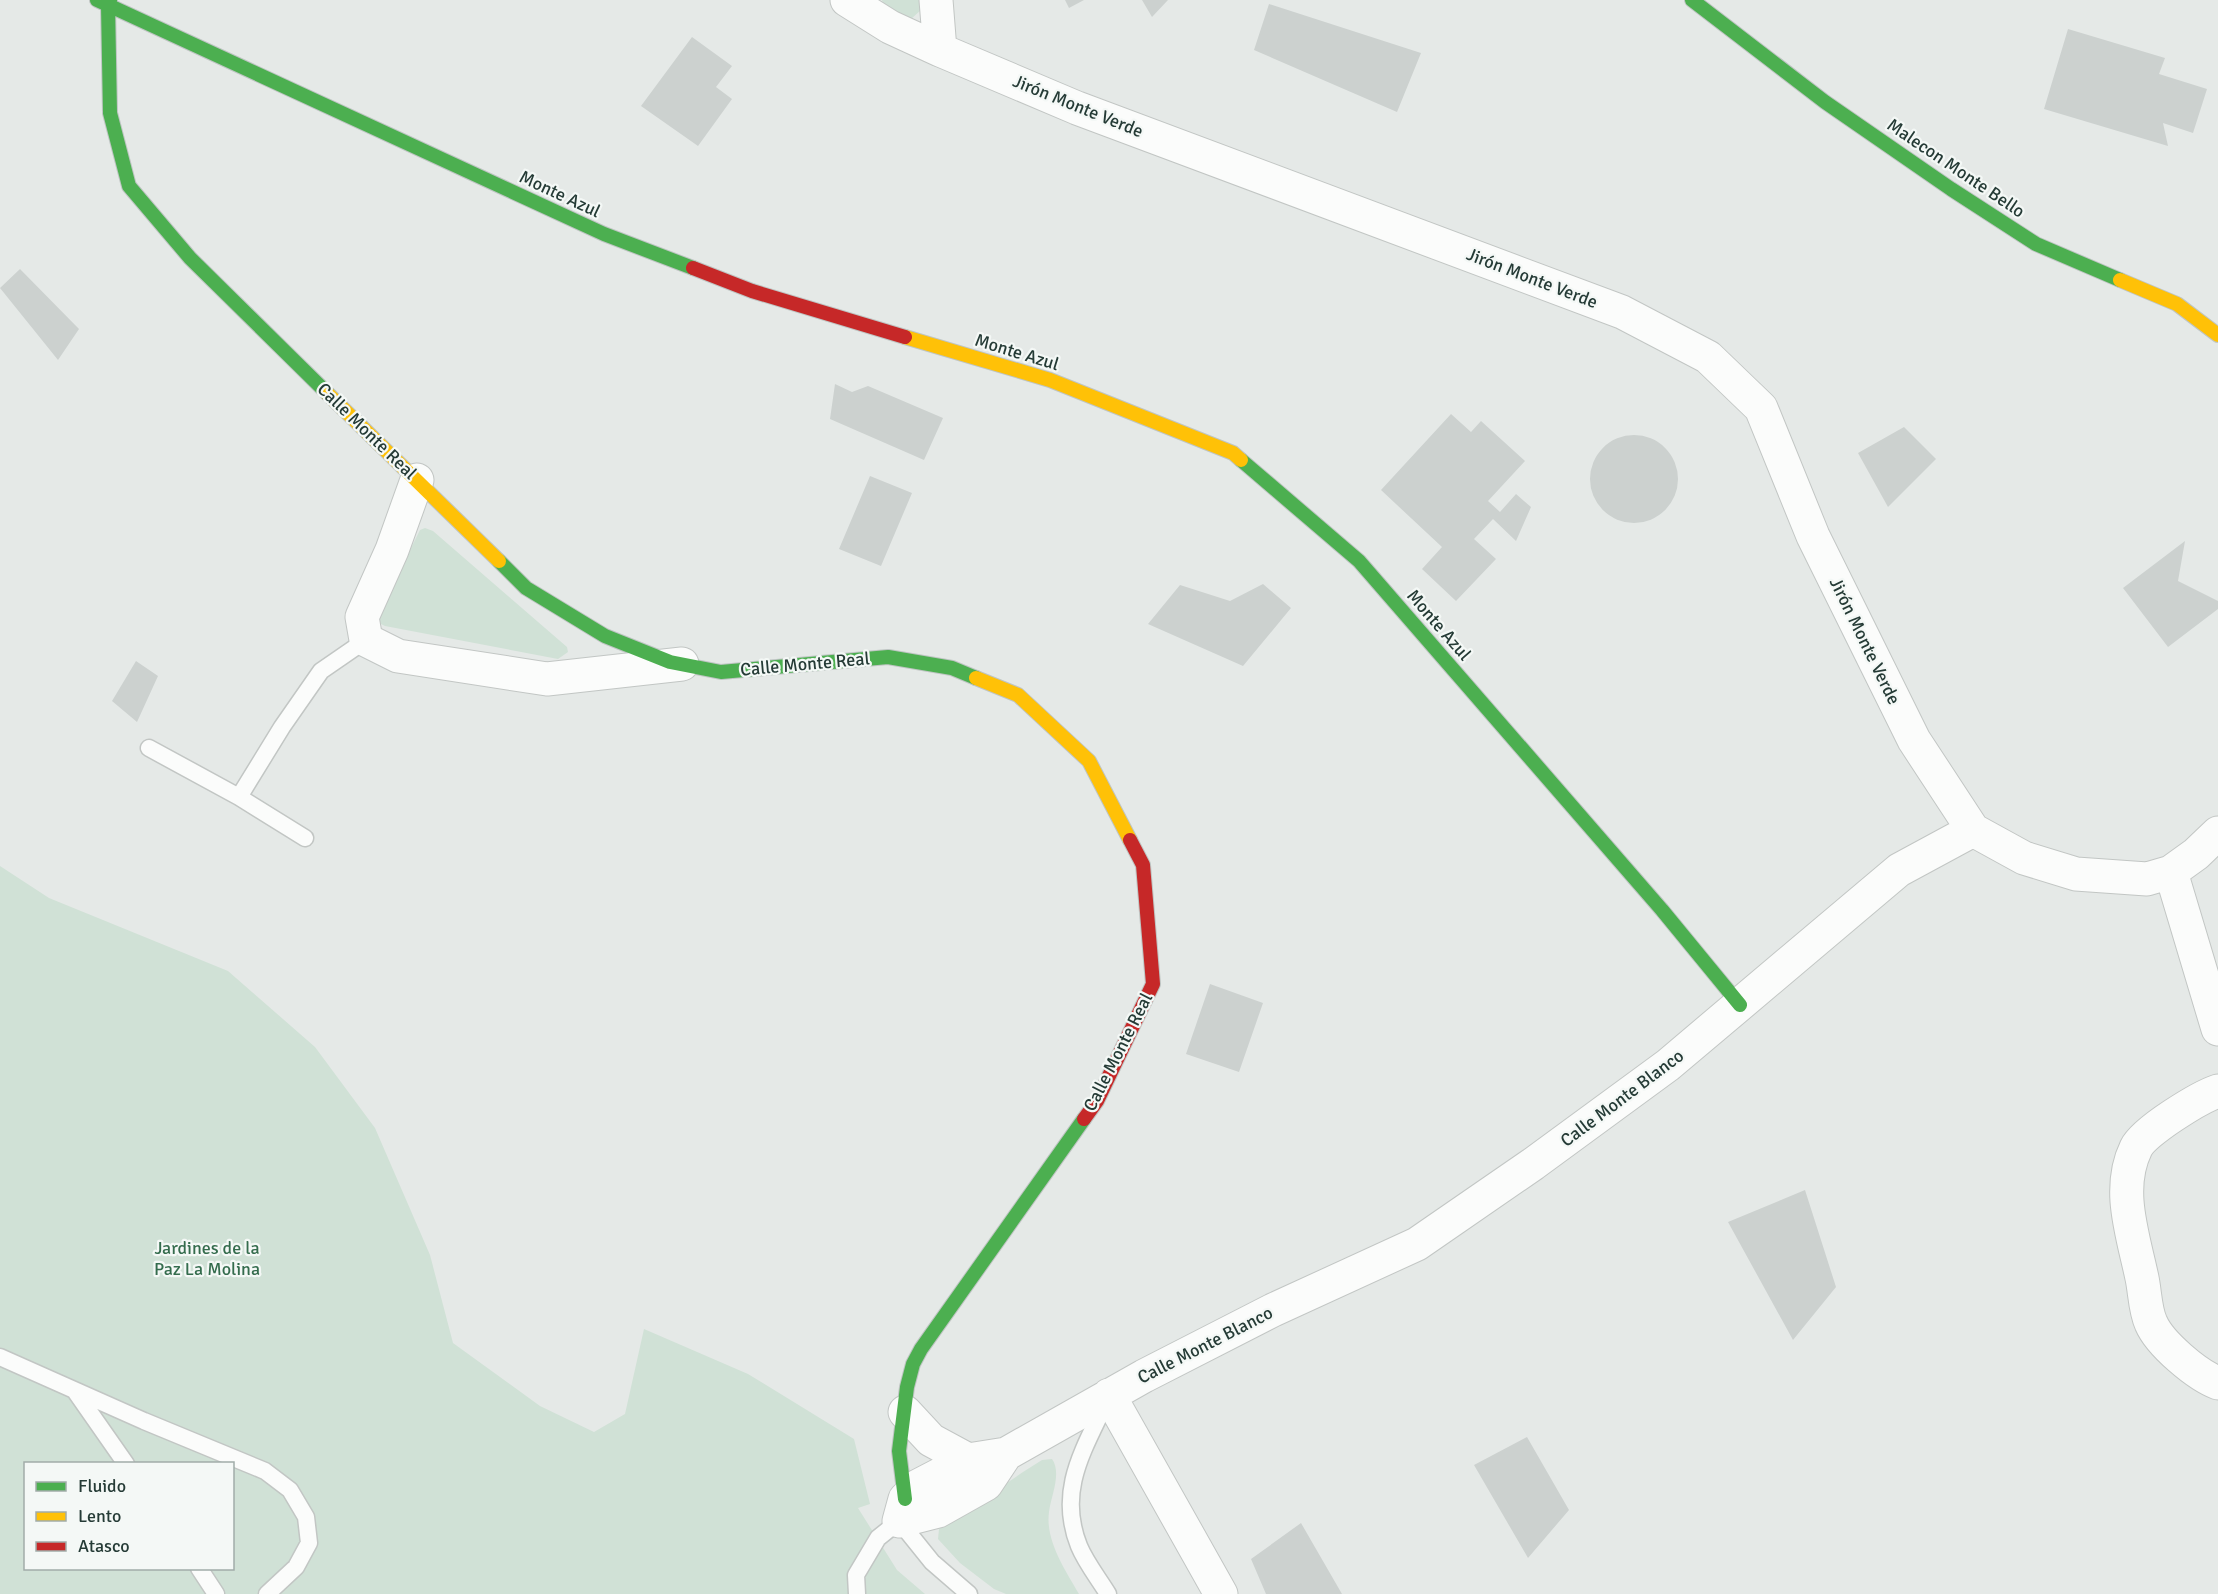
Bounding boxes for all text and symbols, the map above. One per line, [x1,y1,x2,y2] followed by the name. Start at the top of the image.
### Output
[1010,70,1146,142] street label: Jirón Monte Verde
[1883,114,2029,222] street label: Malecon Monte Bello
[516,166,604,222] street label: Monte Azul
[1463,243,1601,313] street label: Jirón Monte Verde
[972,329,1062,375] street label: Monte Azul
[313,378,421,484] street label: Calle Monte Real
[1825,574,1905,708] street label: Jirón Monte Verde
[1402,585,1476,665] street label: Monte Azul
[739,647,871,681] street label: Calle Monte Real
[1079,989,1157,1115] street label: Calle Monte Real
[1556,1044,1688,1152] street label: Calle Monte Blanco
[154,1237,260,1280] park label: Jardines de la Paz La Molina
[1134,1301,1276,1389] street label: Calle Monte Blanco
[24,1462,234,1570] legend
[78,1475,126,1497] text: Fluido
[78,1505,121,1527] text: Lento
[78,1535,130,1557] text: Atasco

